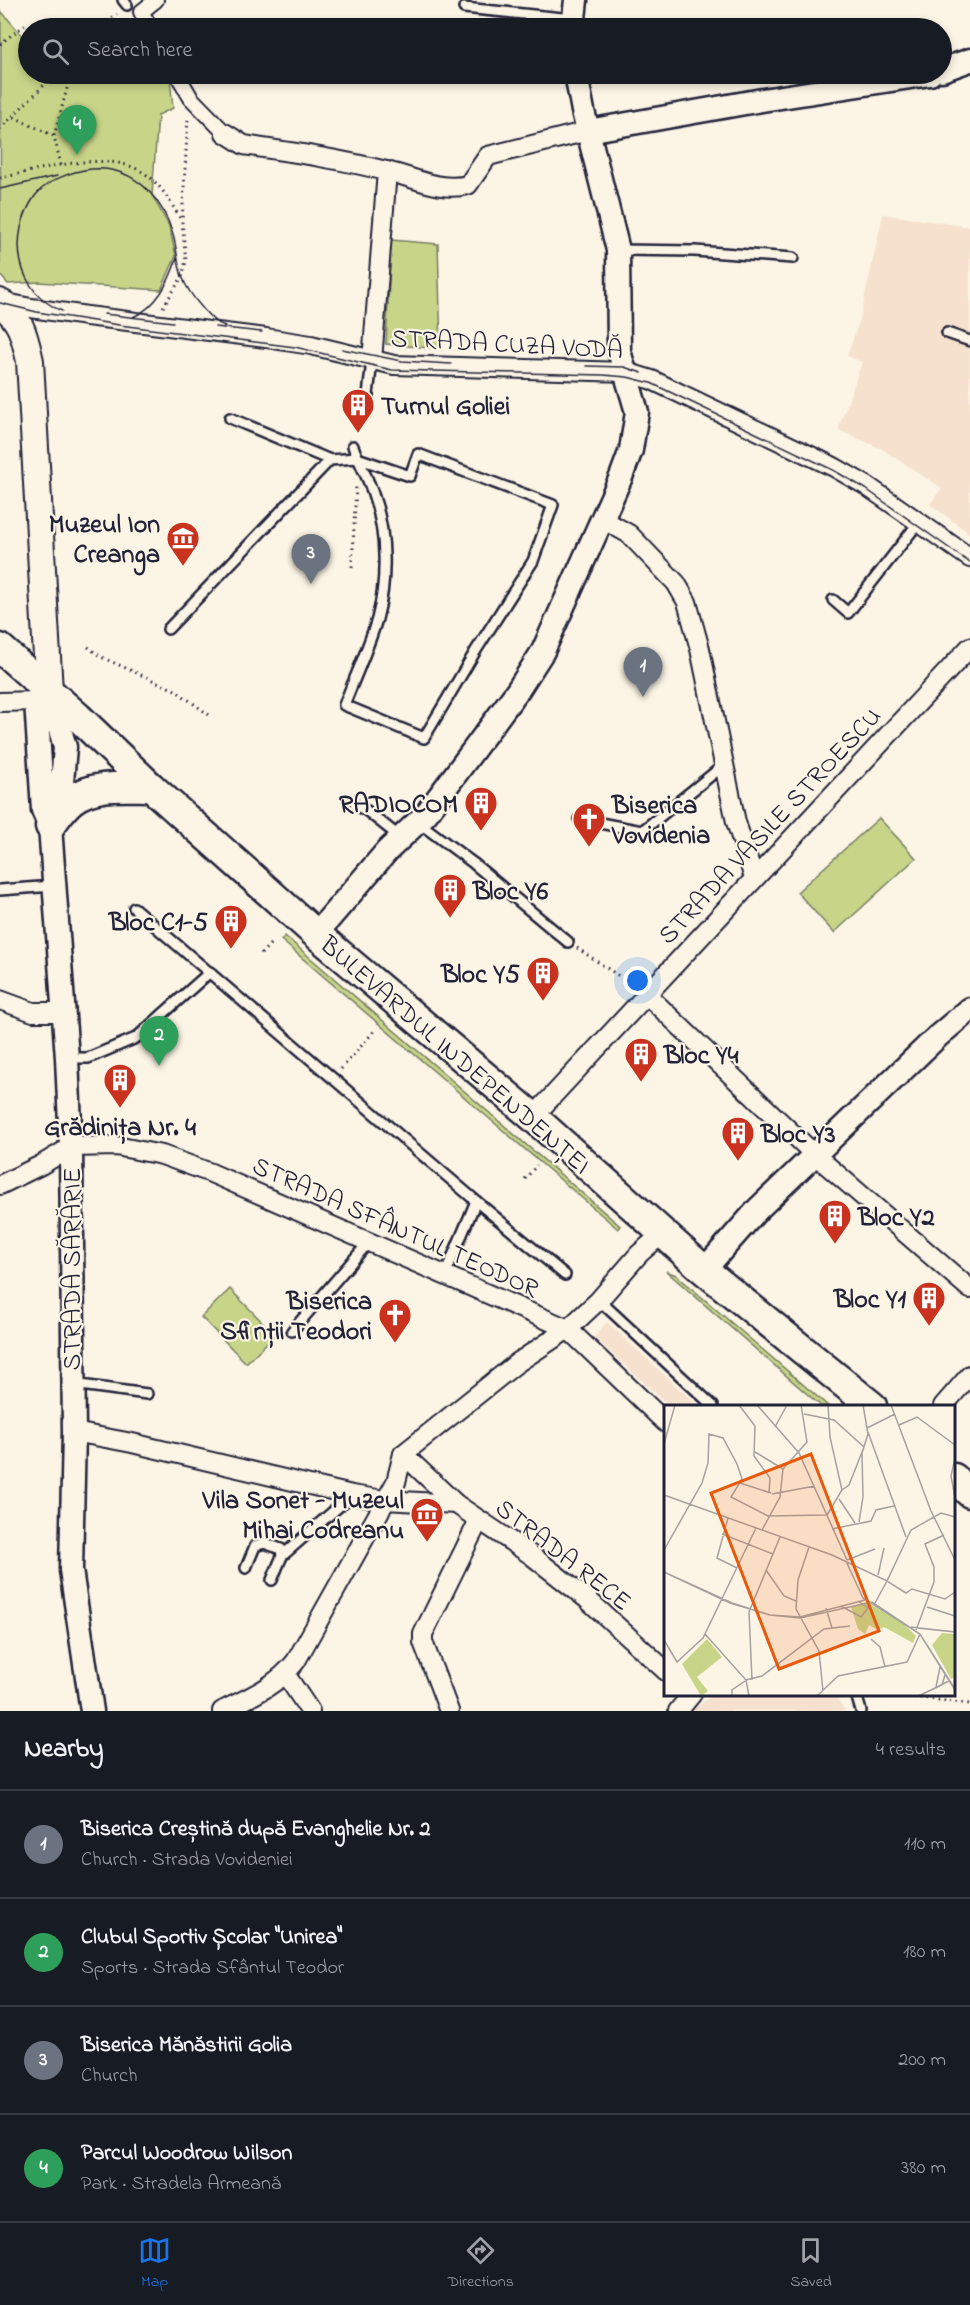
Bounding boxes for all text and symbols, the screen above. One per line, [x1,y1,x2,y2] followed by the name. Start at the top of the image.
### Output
[18,18,952,84] search box
[39,35,72,68] icon: search
[87,35,192,67] text: Search here
[58,106,97,155] pin: 4
[390,321,624,371] street label: STRADA CUZA VODĂ
[340,387,376,434] building icon: Turnul Goliei
[381,389,510,427] place label: Turnul Goliei
[49,507,160,576] place label: Muzeul Ion Creanga
[165,520,201,567] museum icon: Muzeul Ion Creanga
[292,534,330,584] pin: 3
[624,648,662,697] pin: 1
[651,700,892,954] street label: STRADA VASILE STROESCU
[463,785,499,832] building icon: RADIOCOM
[339,787,458,825] place label: RADIOCOM
[611,788,710,856] place label: Biserica Vovidenia
[571,801,607,848] church icon: Biserica Vovidenia
[432,872,468,919] building icon: Bloc Y6
[472,874,549,912] place label: Bloc Y6
[213,903,249,950] building icon: Bloc C1-5
[108,905,208,943] place label: Bloc C1-5
[309,927,598,1185] street label: BULEVARDUL INDEPENDENȚEI
[525,955,561,1002] building icon: Bloc Y5
[440,957,520,995] place label: Bloc Y5
[623,966,652,995] your location
[140,1016,178,1066] pin: 2
[623,1036,659,1083] building icon: Bloc Y4
[663,1038,739,1076] place label: Bloc Y4
[102,1062,138,1109] building icon: Grădinița Nr. 4
[44,1110,196,1148] place label: Grădinița Nr. 4
[720,1115,756,1162] building icon: Bloc Y3
[760,1117,836,1155] place label: Bloc Y3
[246,1147,545,1309] street label: STRADA SFÂNTUL TEODOR
[55,1168,93,1370] street label: STRADA SĂRĂRIE
[817,1198,853,1245] building icon: Bloc Y2
[857,1200,935,1238] place label: Bloc Y2
[911,1280,947,1327] building icon: Bloc Y1
[833,1282,907,1320] place label: Bloc Y1
[220,1284,372,1352] place label: Biserica Sfinții Teodori
[377,1297,413,1344] church icon: Biserica Sfinții Teodori
[664,1405,955,1696] inset map
[201,1483,404,1551] place label: Vila Sonet - Muzeul Mihai Codreanu
[486,1491,638,1622] street label: STRADA RECE
[409,1496,445,1543] museum icon: Vila Sonet - Muzeul Mihai Codreanu
[24,1731,103,1769] text: Nearby
[876,1736,946,1765] text: 4 results
[81,1814,431,1846] text: Biserica Creștină după Evanghelie Nr. 2
[40,1830,47,1859] text: 1
[904,1830,946,1859] text: 110 m
[81,1846,293,1875] text: Church · Strada Vovideniei
[81,1922,343,1954] text: Clubul Sportiv Școlar "Unirea"
[39,1938,48,1967] text: 2
[903,1938,946,1967] text: 180 m
[81,1954,344,1983] text: Sports · Strada Sfântul Teodor
[81,2030,292,2062] text: Biserica Mănăstirii Golia
[39,2046,48,2075] text: 3
[898,2046,946,2075] text: 200 m
[81,2062,137,2091] text: Church
[81,2138,292,2170] text: Parcul Woodrow Wilson
[39,2154,48,2183] text: 4
[901,2154,946,2183] text: 380 m
[81,2170,281,2199] text: Park · Stradela Armeană
[138,2234,171,2294] tab: Map
[447,2234,514,2294] tab: Directions
[790,2234,832,2294] tab: Saved

